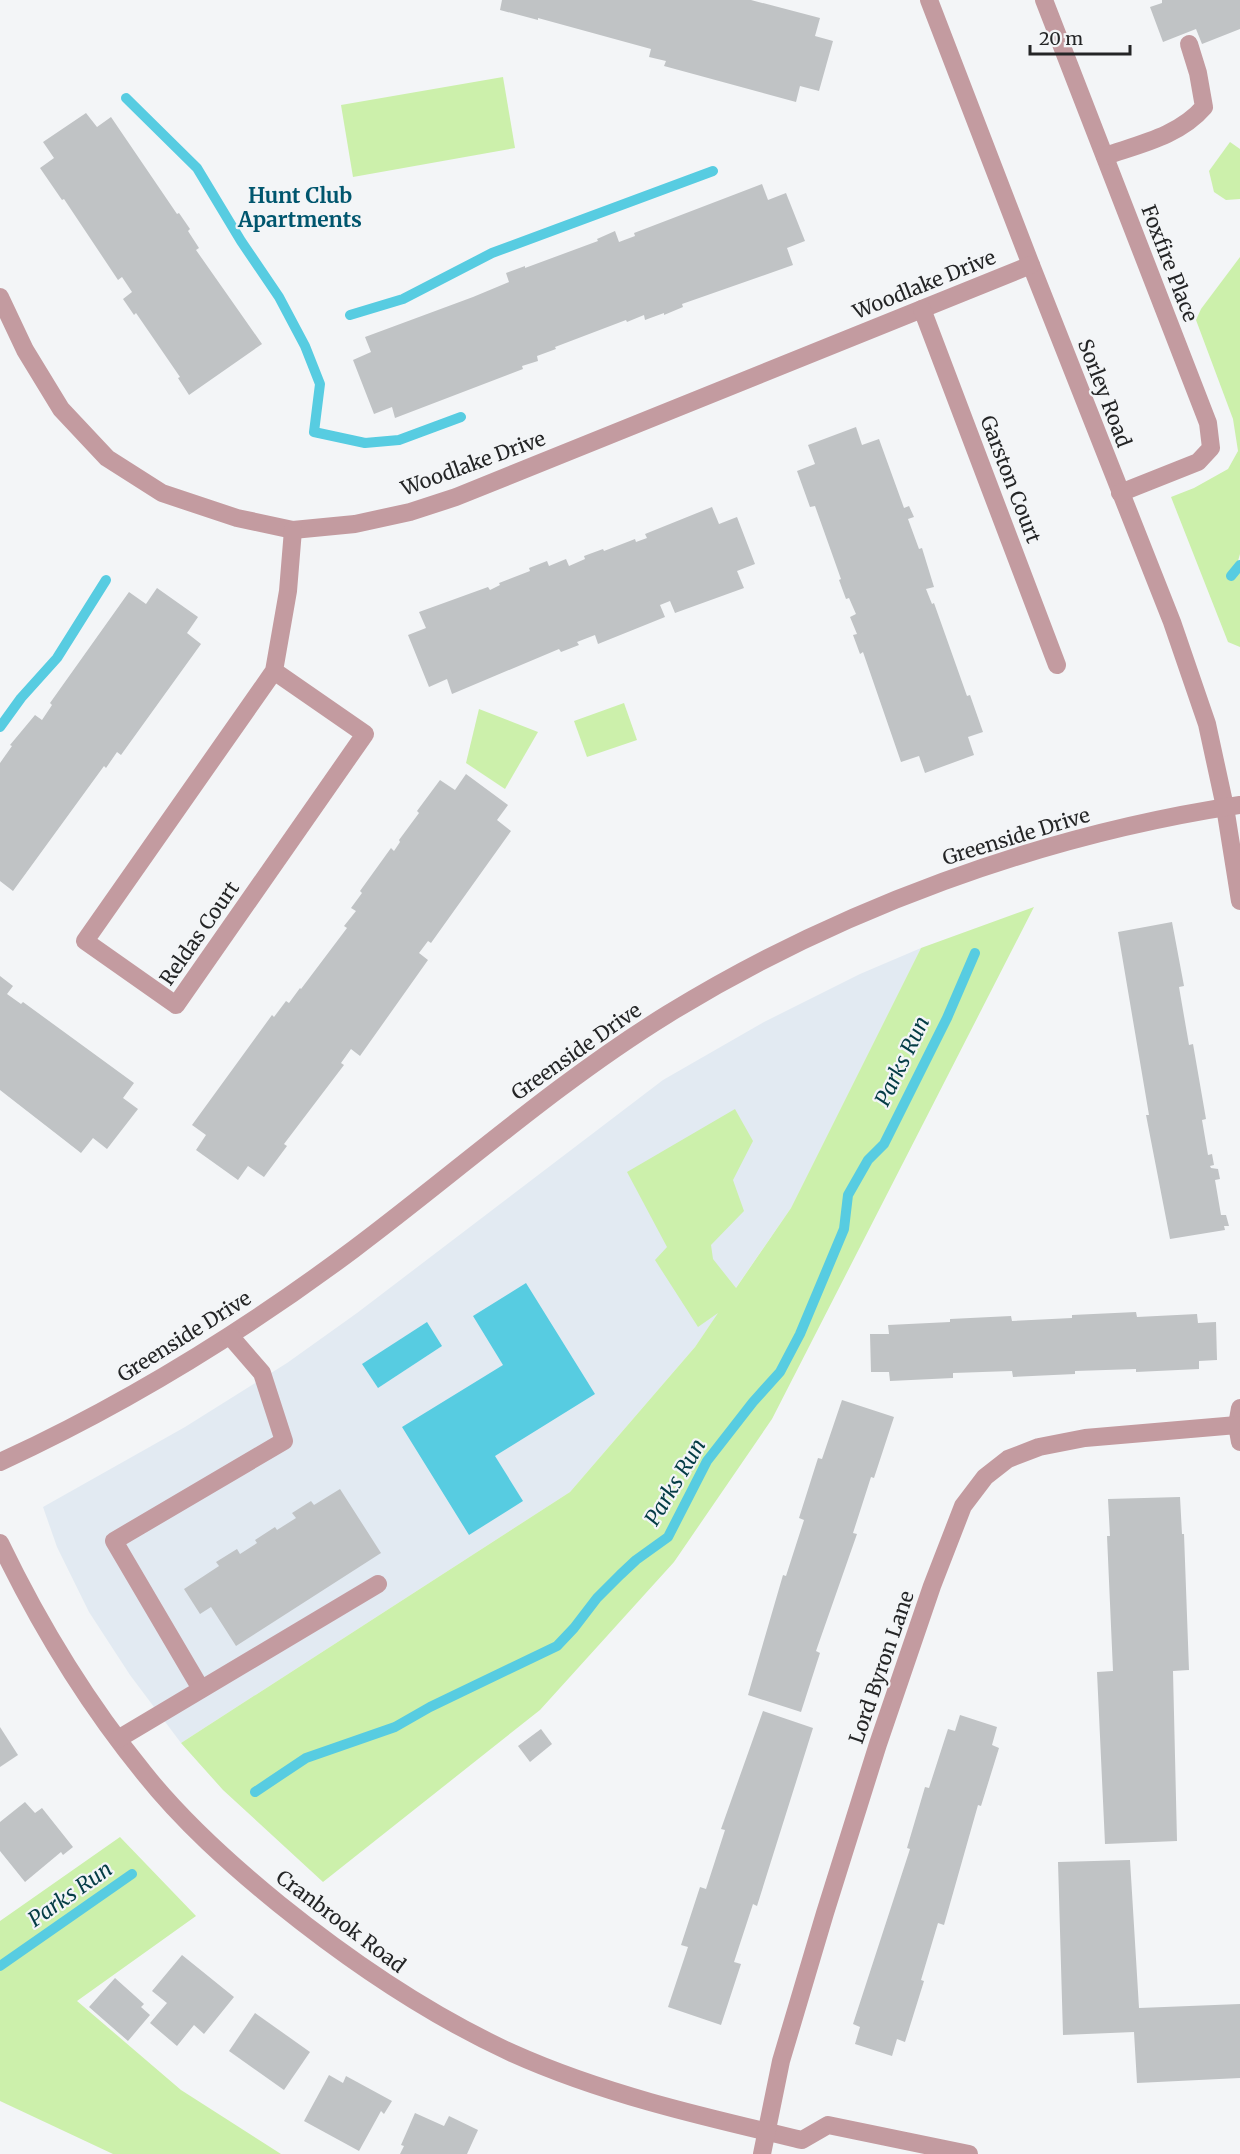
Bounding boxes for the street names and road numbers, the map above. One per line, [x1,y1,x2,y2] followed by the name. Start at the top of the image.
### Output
[1136,201,1204,325] street label: Foxfire Place
[848,244,999,324] street label: Woodlake Drive
[1073,335,1137,451] street label: Sorley Road
[975,412,1047,546] street label: Garston Court
[396,425,549,501] street label: Woodlake Drive
[939,802,1093,870] street label: Greenside Drive
[154,876,244,990] street label: Reldas Court
[506,997,646,1105] street label: Greenside Drive
[113,1285,255,1387] street label: Greenside Drive
[843,1587,919,1747] street label: Lord Byron Lane
[271,1864,411,1978] street label: Cranbrook Road

